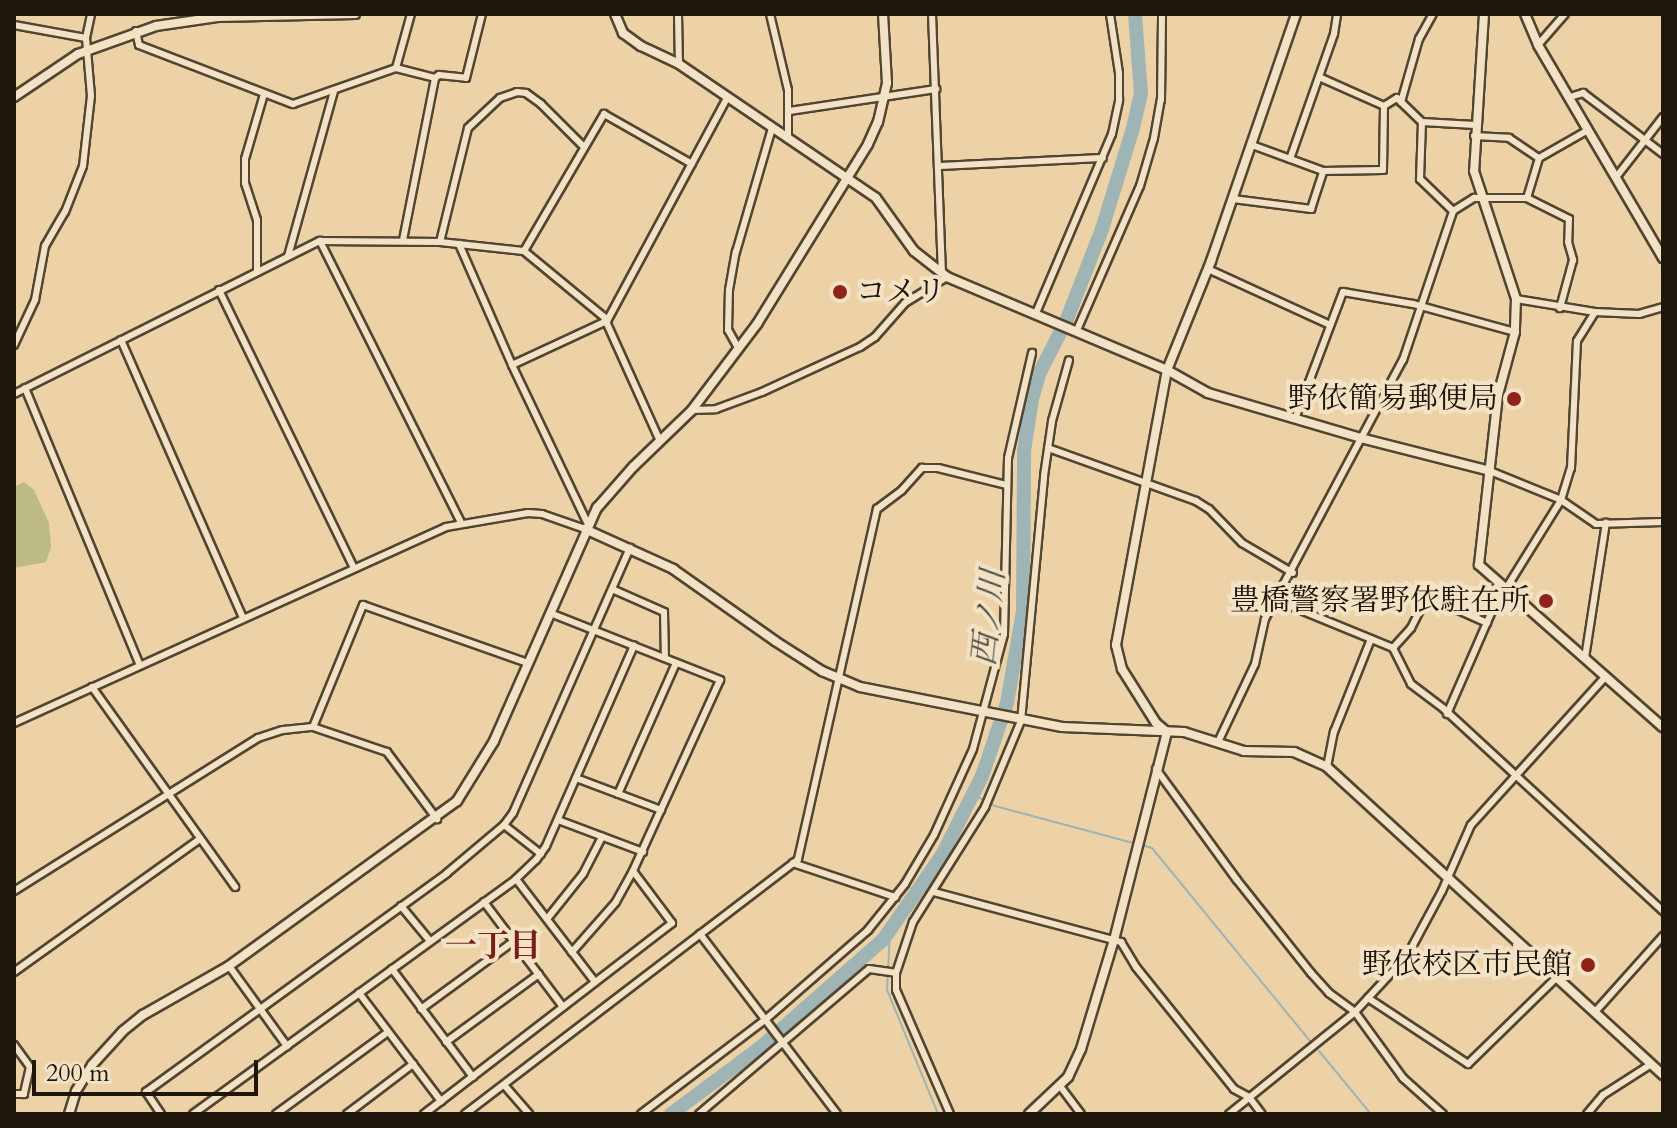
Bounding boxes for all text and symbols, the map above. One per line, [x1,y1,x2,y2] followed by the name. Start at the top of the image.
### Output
[856,274,946,310] place label: コメリ
[831,283,849,301] marker: コメリ
[1288,381,1498,417] place label: 野依簡易郵便局
[1505,390,1523,408] marker: 野依簡易郵便局
[965,568,1013,668] water label: 西ノ川
[1230,583,1530,619] place label: 豊橋警察署野依駐在所
[1537,592,1555,610] marker: 豊橋警察署野依駐在所
[445,927,541,965] district label: 一丁目
[1362,947,1572,983] place label: 野依校区市民館
[1579,956,1597,974] marker: 野依校区市民館
[36,1044,262,1094] scale bar
[46,1057,110,1090] text: 200 m

